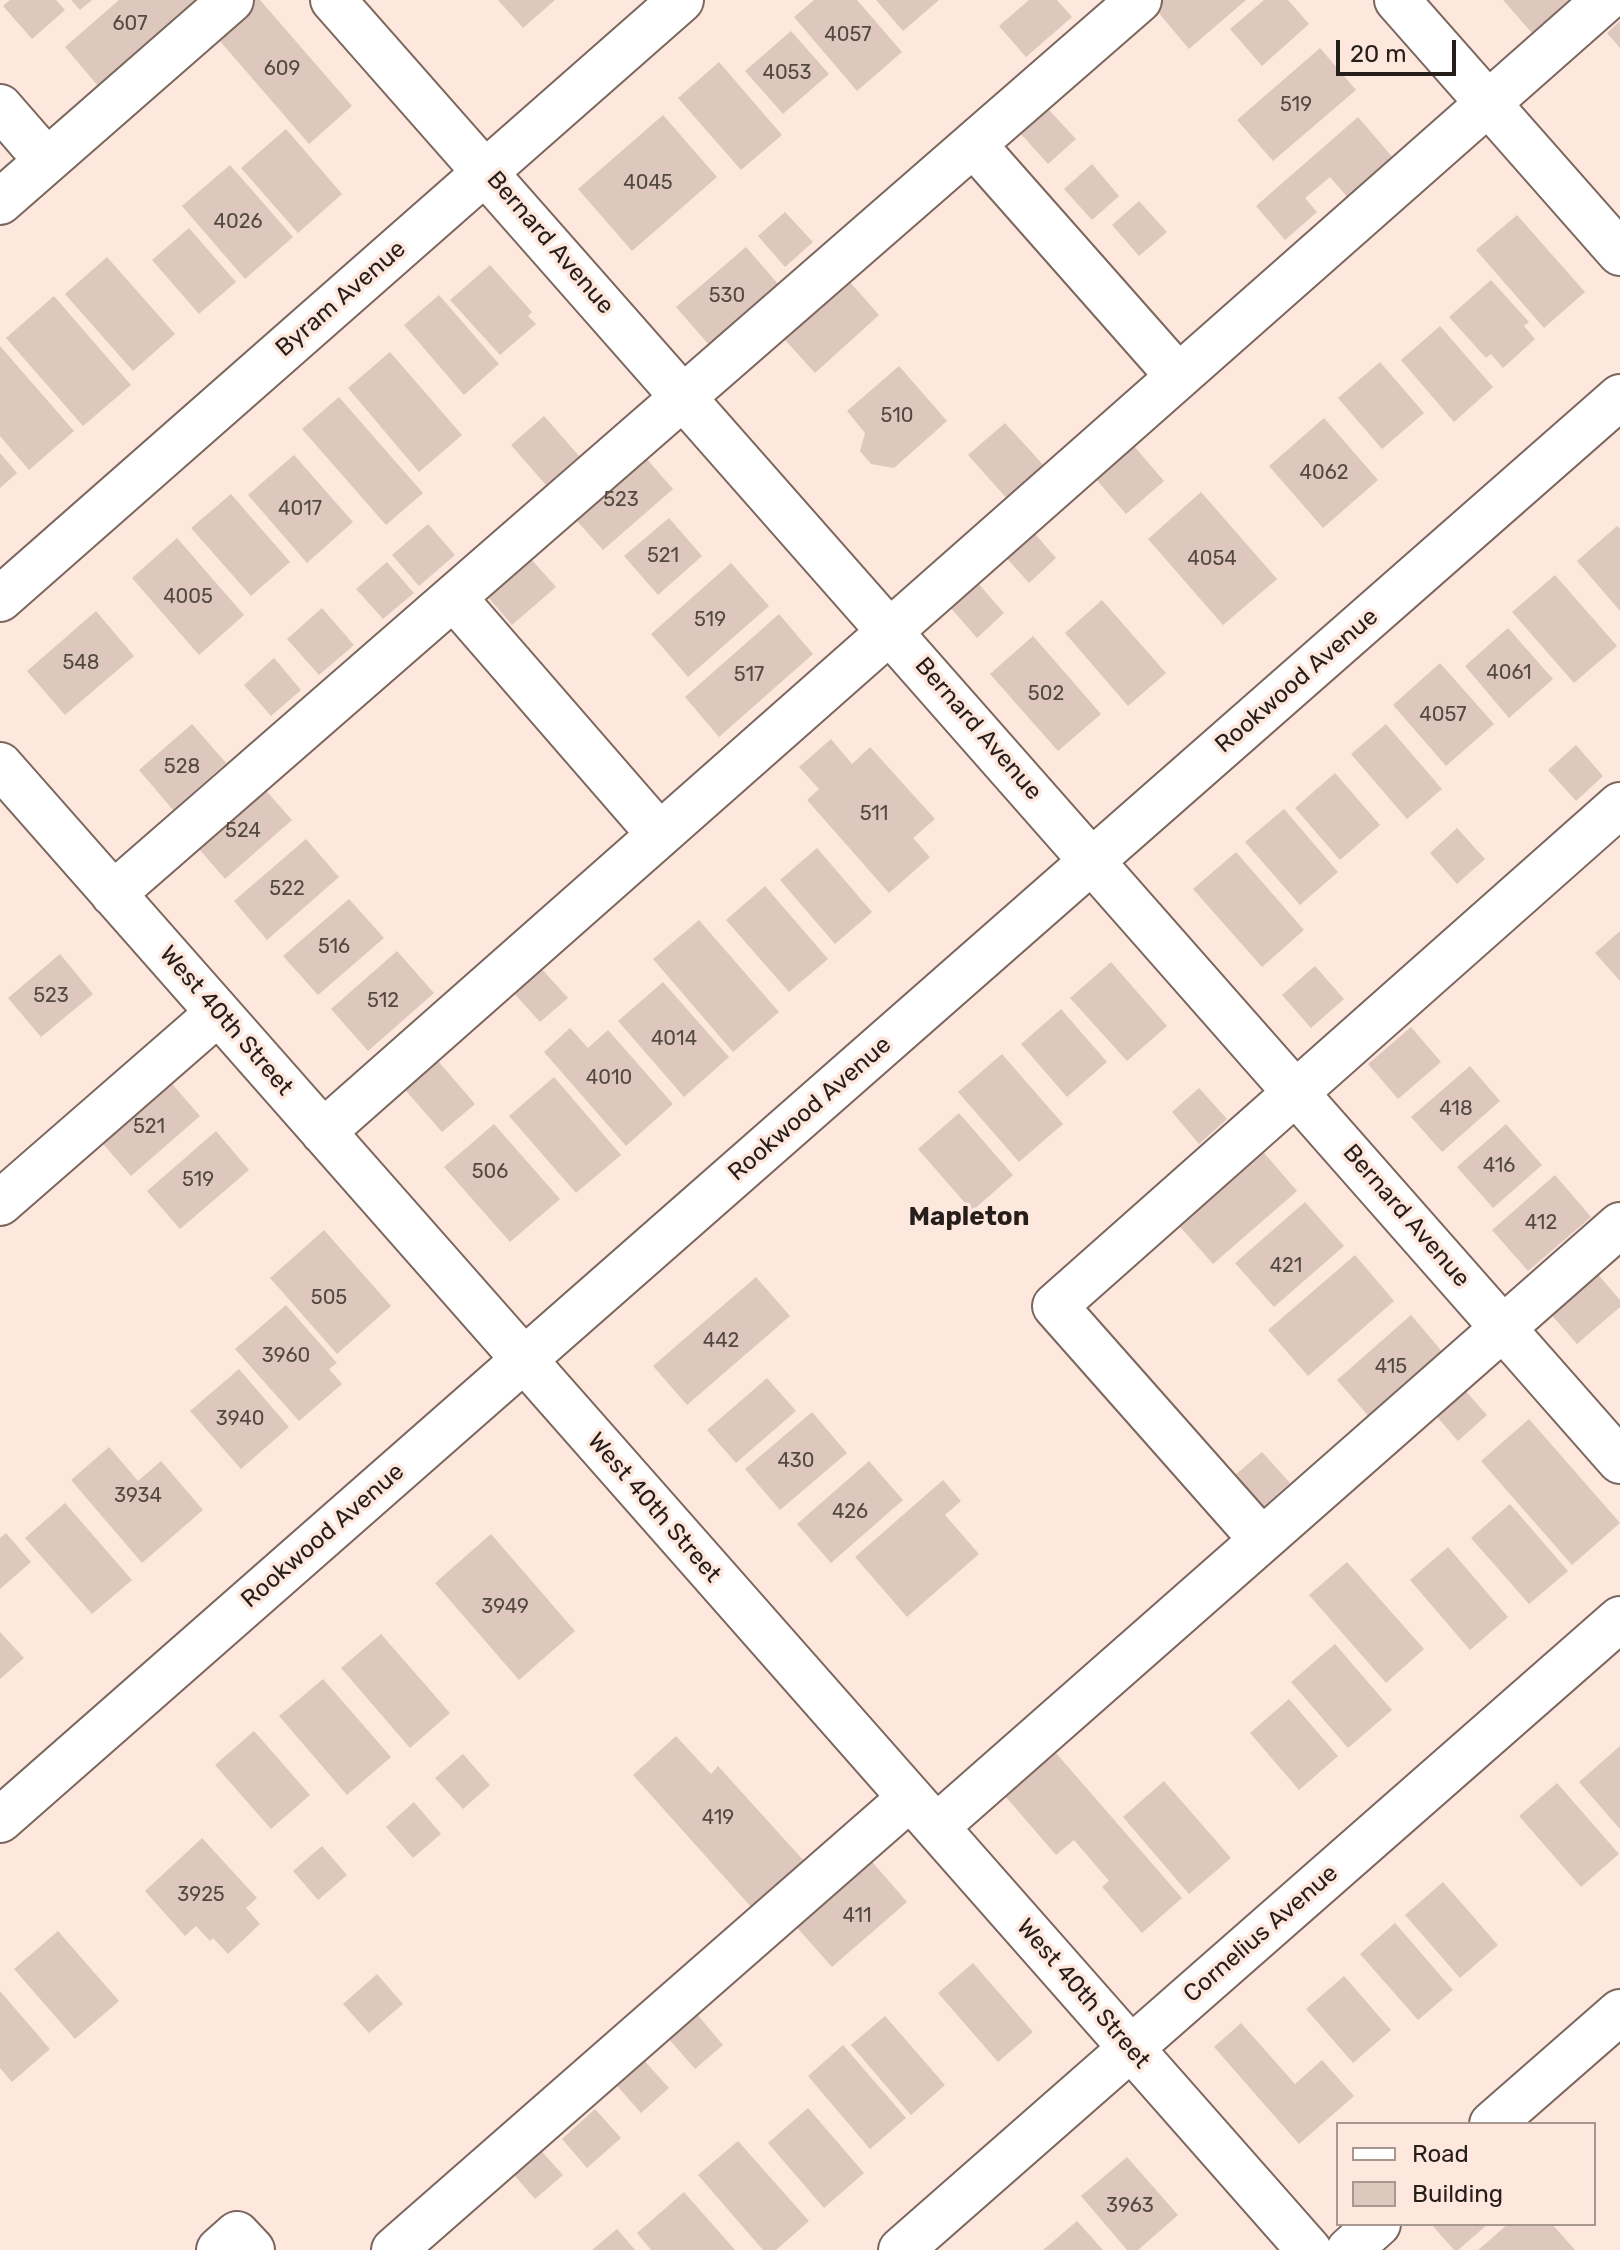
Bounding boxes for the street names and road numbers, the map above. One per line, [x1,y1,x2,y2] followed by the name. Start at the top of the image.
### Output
[480,166,620,320] street label: Bernard Avenue
[270,235,412,363] street label: Byram Avenue
[1210,602,1384,760] street label: Rookwood Avenue
[908,652,1048,806] street label: Bernard Avenue
[153,940,299,1102] street label: West 40th Street
[723,1030,897,1188] street label: Rookwood Avenue
[1336,1139,1476,1293] street label: Bernard Avenue
[581,1427,727,1589] street label: West 40th Street
[236,1457,410,1615] street label: Rookwood Avenue
[1178,1859,1344,2009] street label: Cornelius Avenue
[1010,1913,1156,2075] street label: West 40th Street

